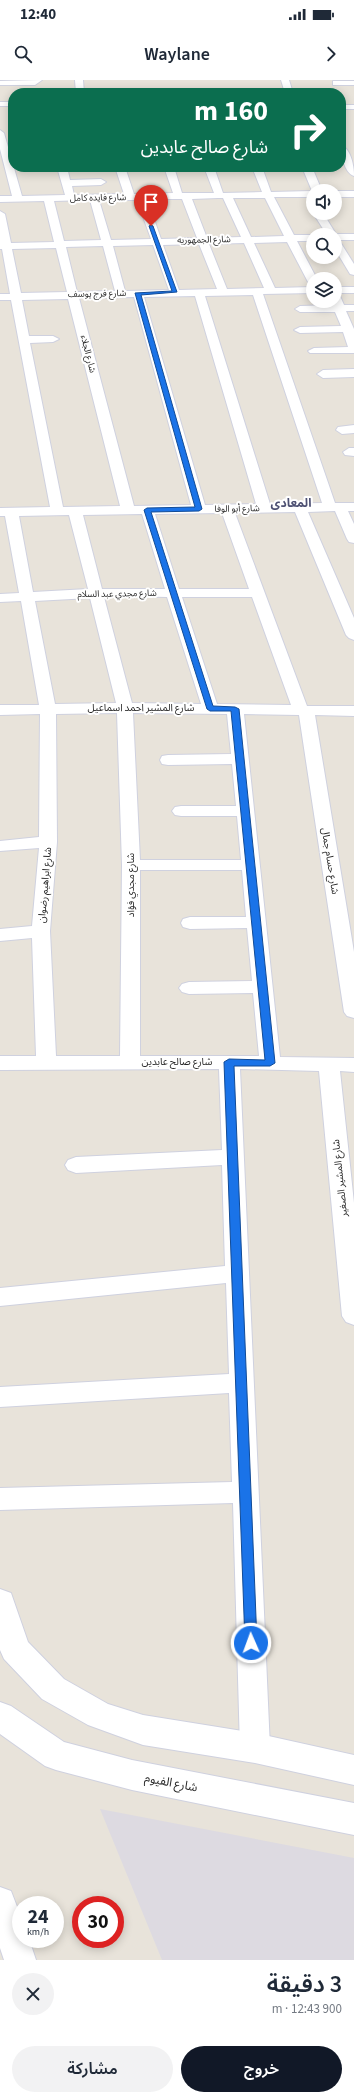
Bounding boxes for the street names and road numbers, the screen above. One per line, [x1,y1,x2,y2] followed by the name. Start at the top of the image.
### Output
[70,191,126,205] street label: شارع فايده كامل
[177,233,231,247] street label: شارع الجمهوريه
[68,287,126,301] street label: شارع فرج يوسف
[77,334,99,374] street label: شارع الجلاء
[214,502,260,516] street label: شارع أبو الوفا
[77,587,157,601] street label: شارع مجدي عبد السلام
[88,701,195,715] street label: شارع المشير احمد اسماعيل
[317,827,342,896] street label: شارع حسام جمال
[35,846,55,924] street label: شارع ابراهيم رضوان
[124,853,138,917] street label: شارع مجدي فؤاد
[142,1055,213,1069] street label: شارع صالح عابدين
[329,1138,351,1218] street label: شارع المشير الصغير
[143,1770,199,1796] street label: شارع الفيوم

